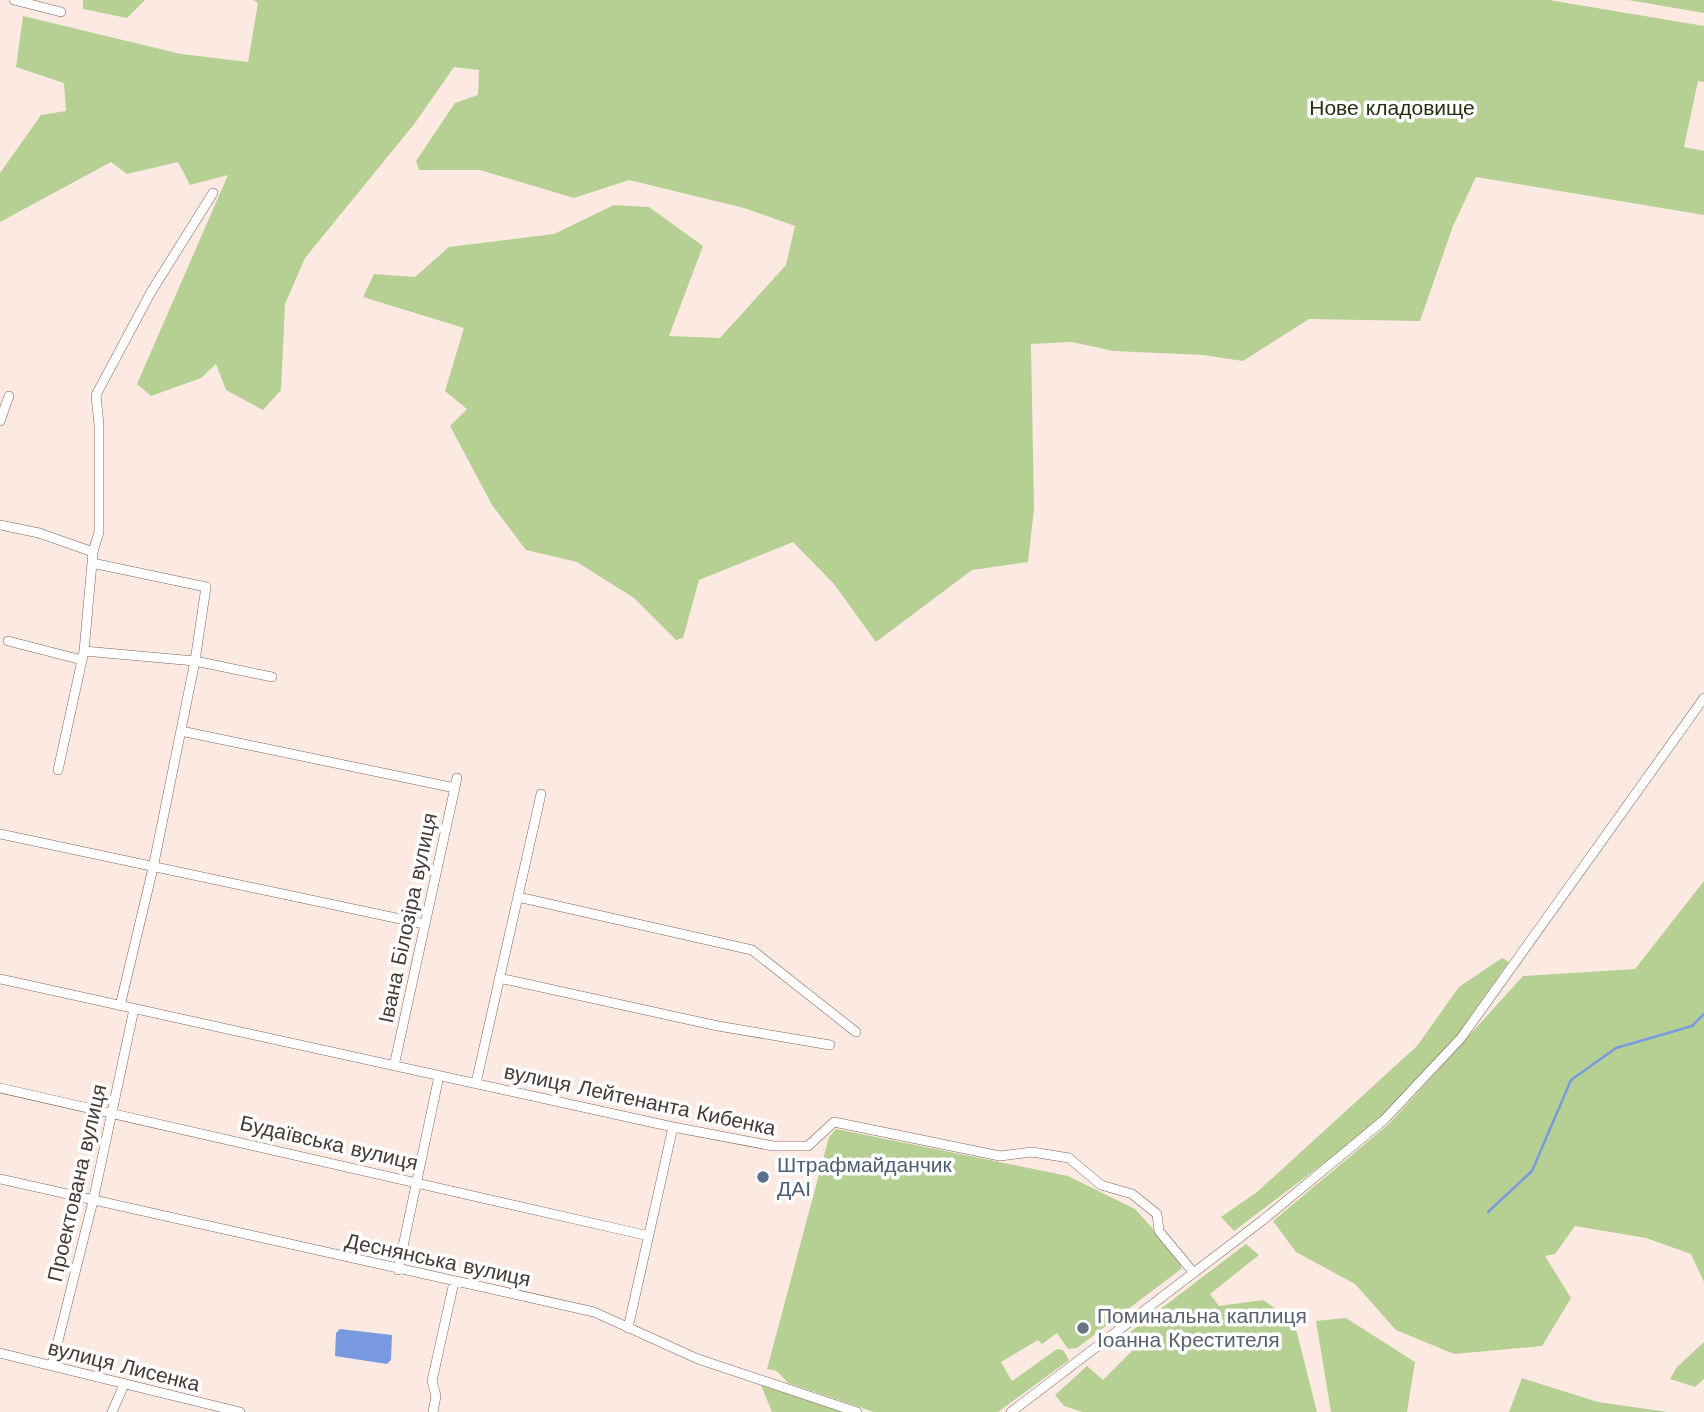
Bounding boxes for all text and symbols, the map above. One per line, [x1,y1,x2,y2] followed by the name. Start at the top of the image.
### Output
[1309,95,1475,120] park label: Нове кладовище
[373,811,442,1025] street label: Івана Білозіра вулиця
[502,1058,778,1141] street label: вулиця Лейтенанта Кибенка
[42,1082,111,1284] street label: Проектована вулиця
[238,1110,421,1175] street label: Будаївська вулиця
[777,1152,953,1201] place label: Штрафмайданчик ДАІ
[755,1169,771,1185] marker: Штрафмайданчик ДАІ
[343,1228,533,1291] street label: Деснянська вулиця
[1097,1303,1307,1352] place label: Поминальна каплиця Іоанна Крестителя
[1075,1320,1091,1336] marker: Поминальна каплиця Іоанна Крестителя
[45,1335,203,1397] street label: вулиця Лисенка

